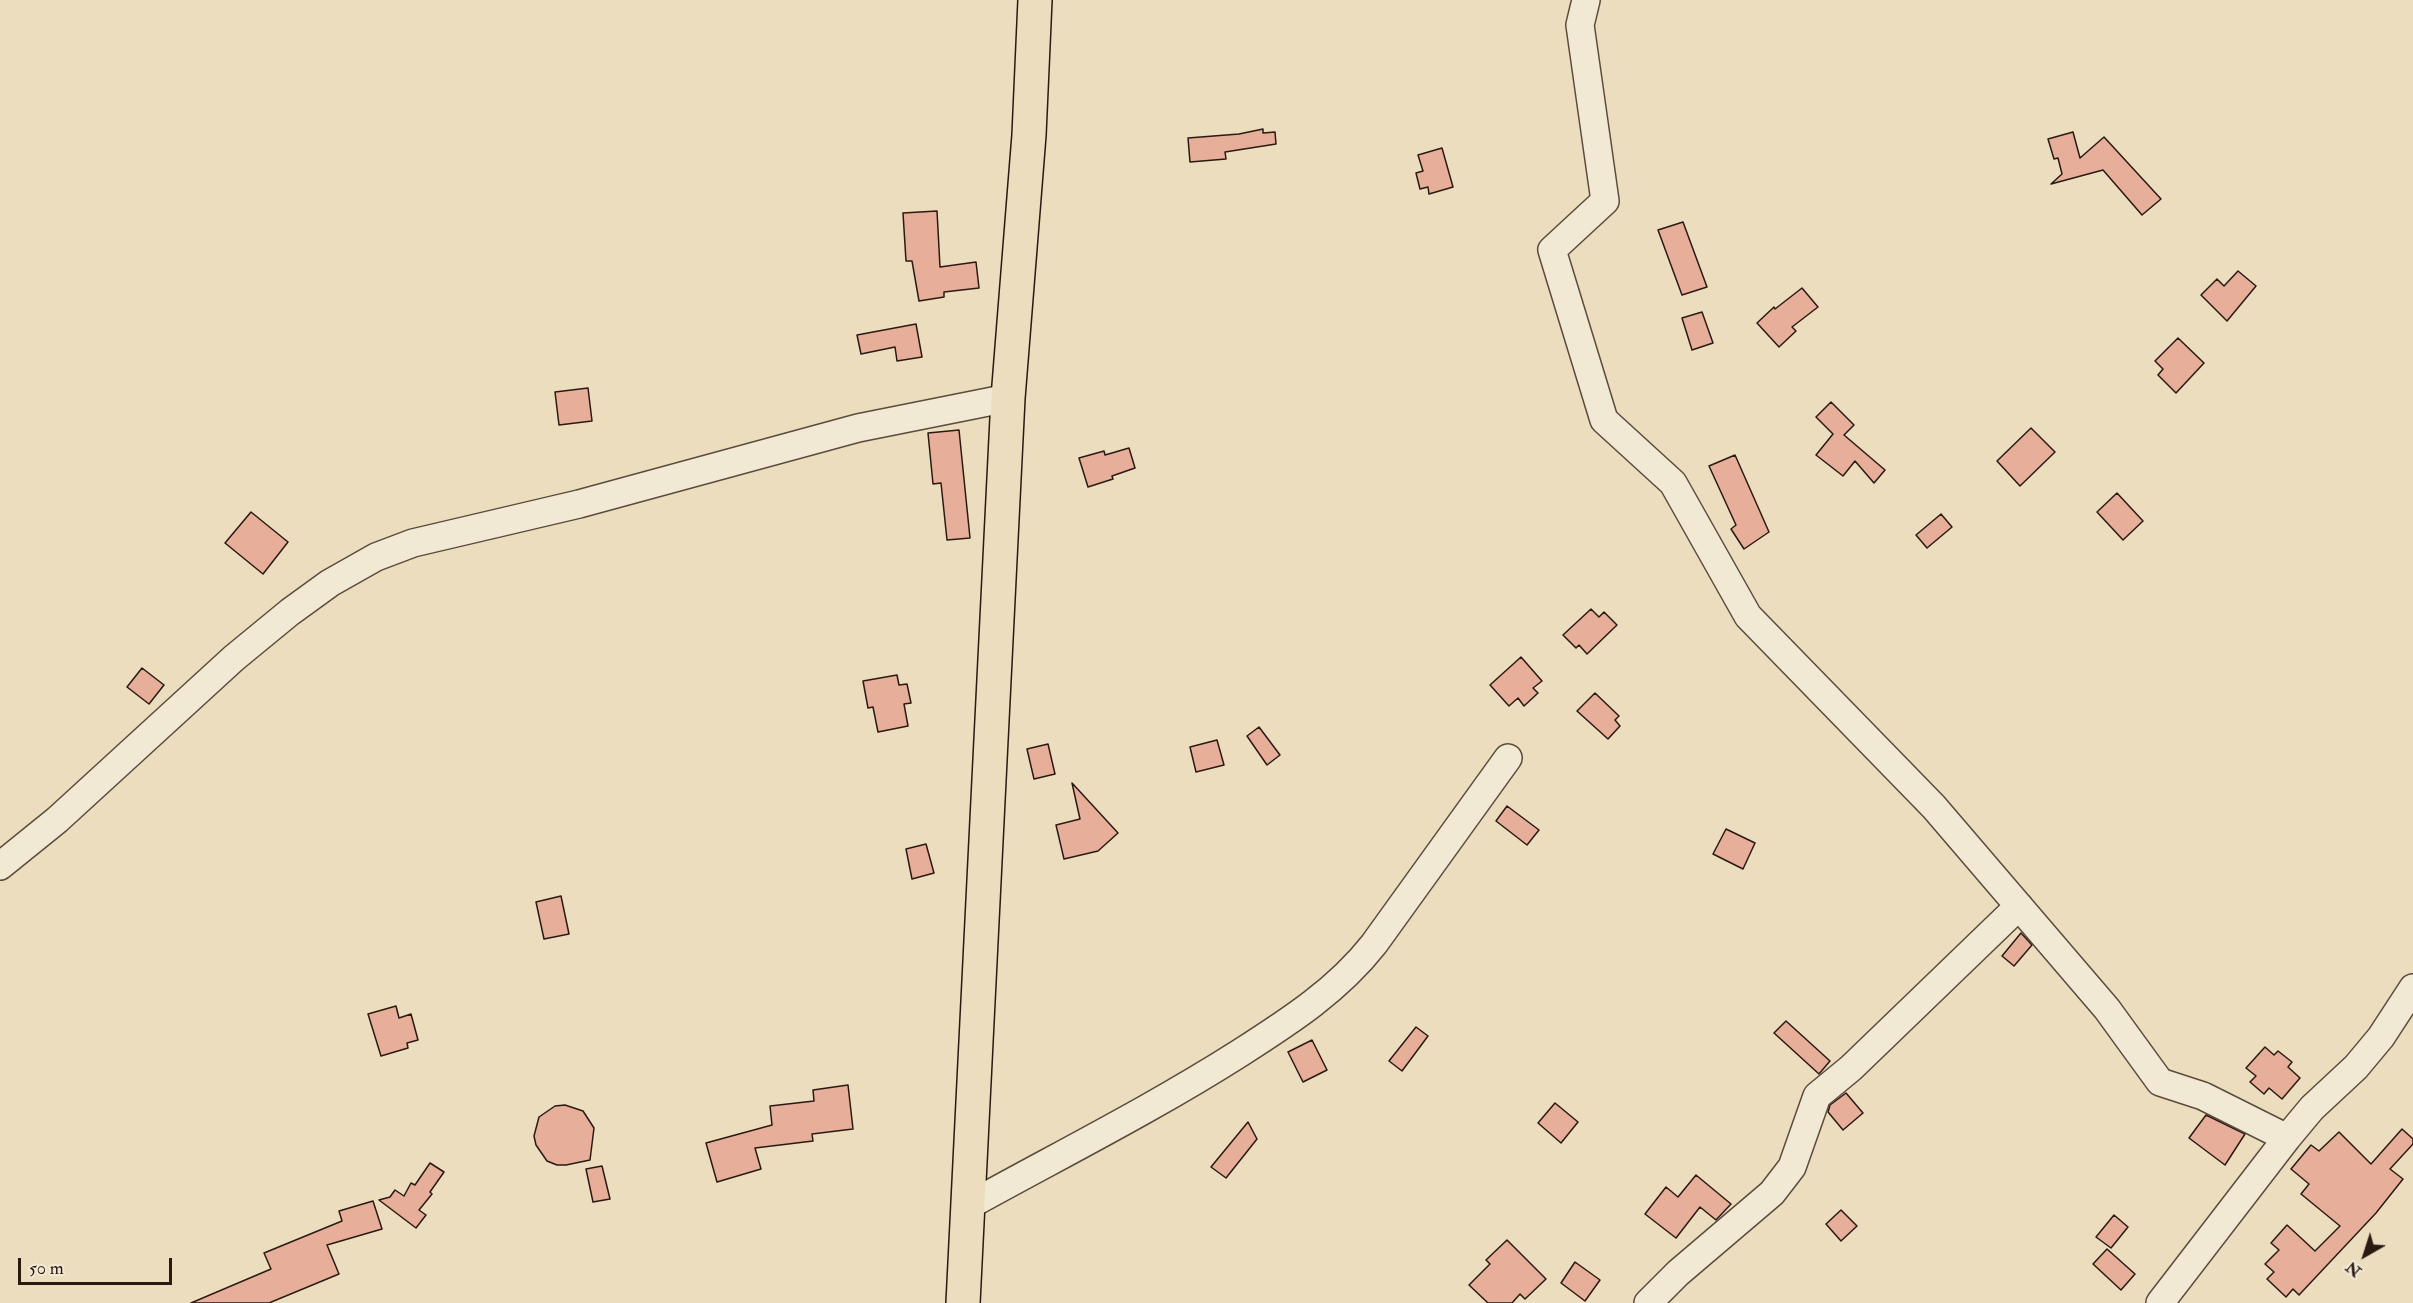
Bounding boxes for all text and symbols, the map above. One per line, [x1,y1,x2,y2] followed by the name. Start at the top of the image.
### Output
[2335,1225,2395,1285] north arrow
[21,1246,176,1284] scale bar
[29,1257,64,1280] text: 50 m
[2342,1257,2366,1281] text: N

